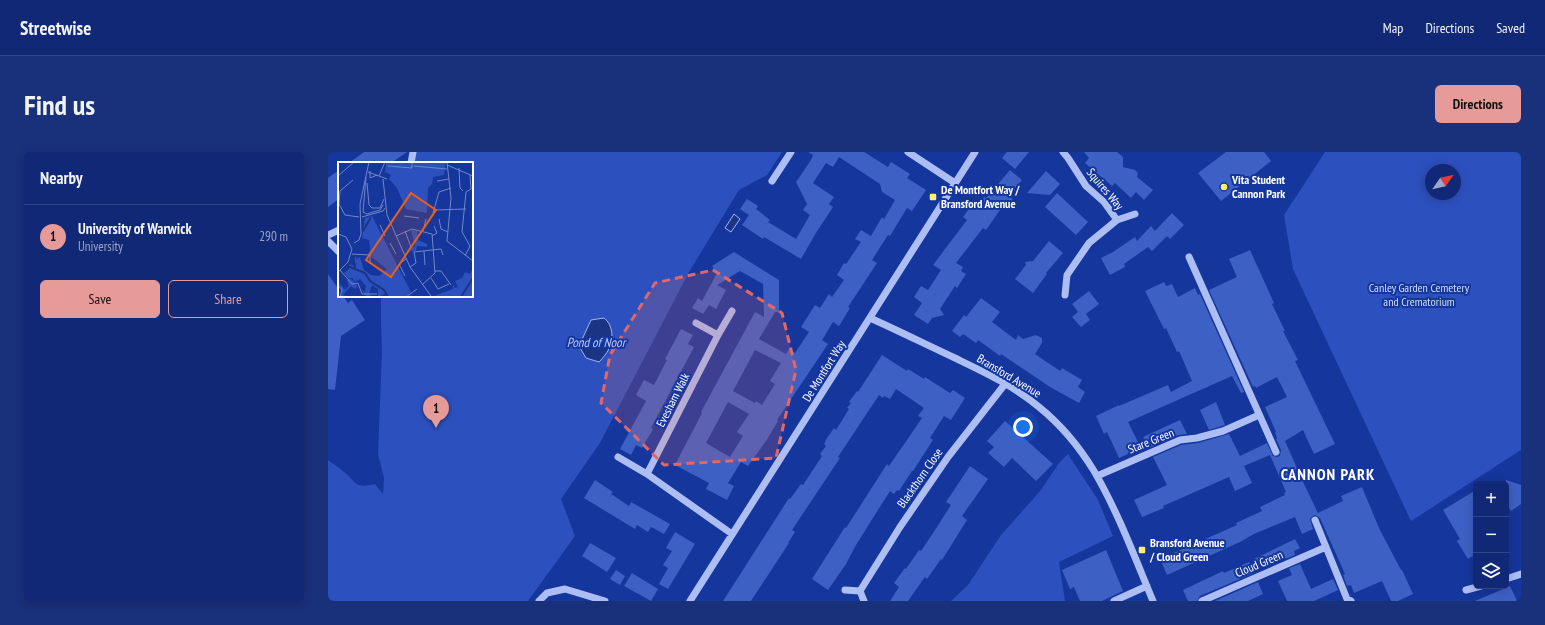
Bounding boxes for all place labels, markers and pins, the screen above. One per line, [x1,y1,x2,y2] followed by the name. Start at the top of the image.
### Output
[1231,172,1286,201] place label: Vita Student Cannon Park
[941,182,1020,211] place label: De Montfort Way / Bransford Avenue
[1219,182,1229,192] marker: Vita Student Cannon Park
[928,192,938,202] marker: De Montfort Way / Bransford Avenue
[423,395,449,428] pin: 1
[1149,535,1225,564] place label: Bransford Avenue / Cloud Green
[1137,545,1147,555] marker: Bransford Avenue / Cloud Green

